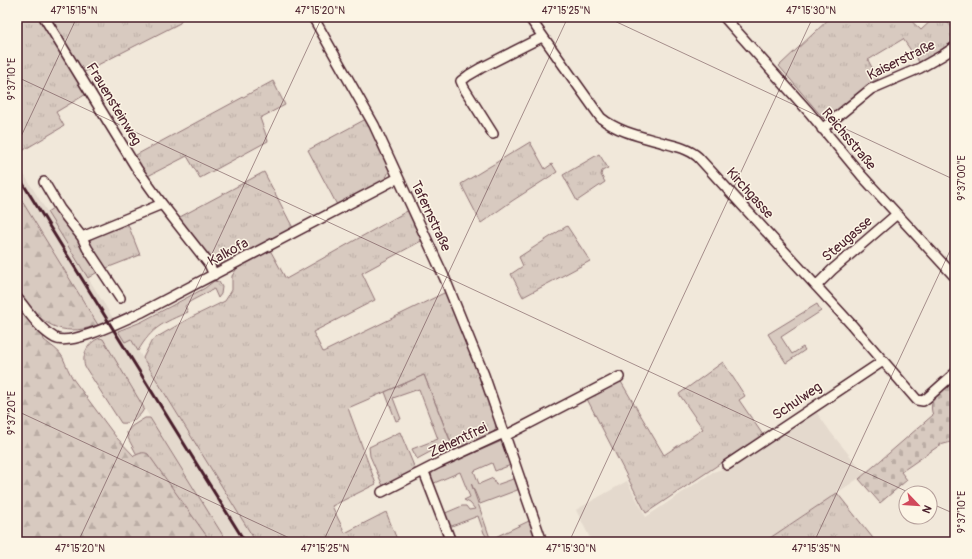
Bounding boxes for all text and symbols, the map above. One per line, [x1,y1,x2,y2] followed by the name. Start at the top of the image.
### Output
[51,5,98,17] text: 47°15'15"N
[295,5,345,17] text: 47°15'20"N
[542,5,591,17] text: 47°15'25"N
[786,5,836,17] text: 47°15'30"N
[864,36,938,84] street label: Kaiserstraße
[6,58,18,100] text: 9°37'10"E
[83,60,145,148] street label: Frauensteinweg
[818,105,880,173] street label: Reichsstraße
[956,155,968,201] text: 9°37'00"E
[723,164,777,222] street label: Kirchgasse
[407,178,455,254] street label: Tafernstraße
[819,213,876,265] street label: Steugasse
[205,234,251,270] street label: Kalkofa
[769,378,825,424] street label: Schulweg
[6,391,18,435] text: 9°37'20"E
[426,419,491,461] street label: Zehentfrei
[898,485,938,525] north arrow
[956,491,968,533] text: 9°37'10"E
[919,503,934,516] text: N
[55,543,105,555] text: 47°15'20"N
[301,543,350,555] text: 47°15'25"N
[546,543,596,555] text: 47°15'30"N
[792,543,841,555] text: 47°15'35"N

